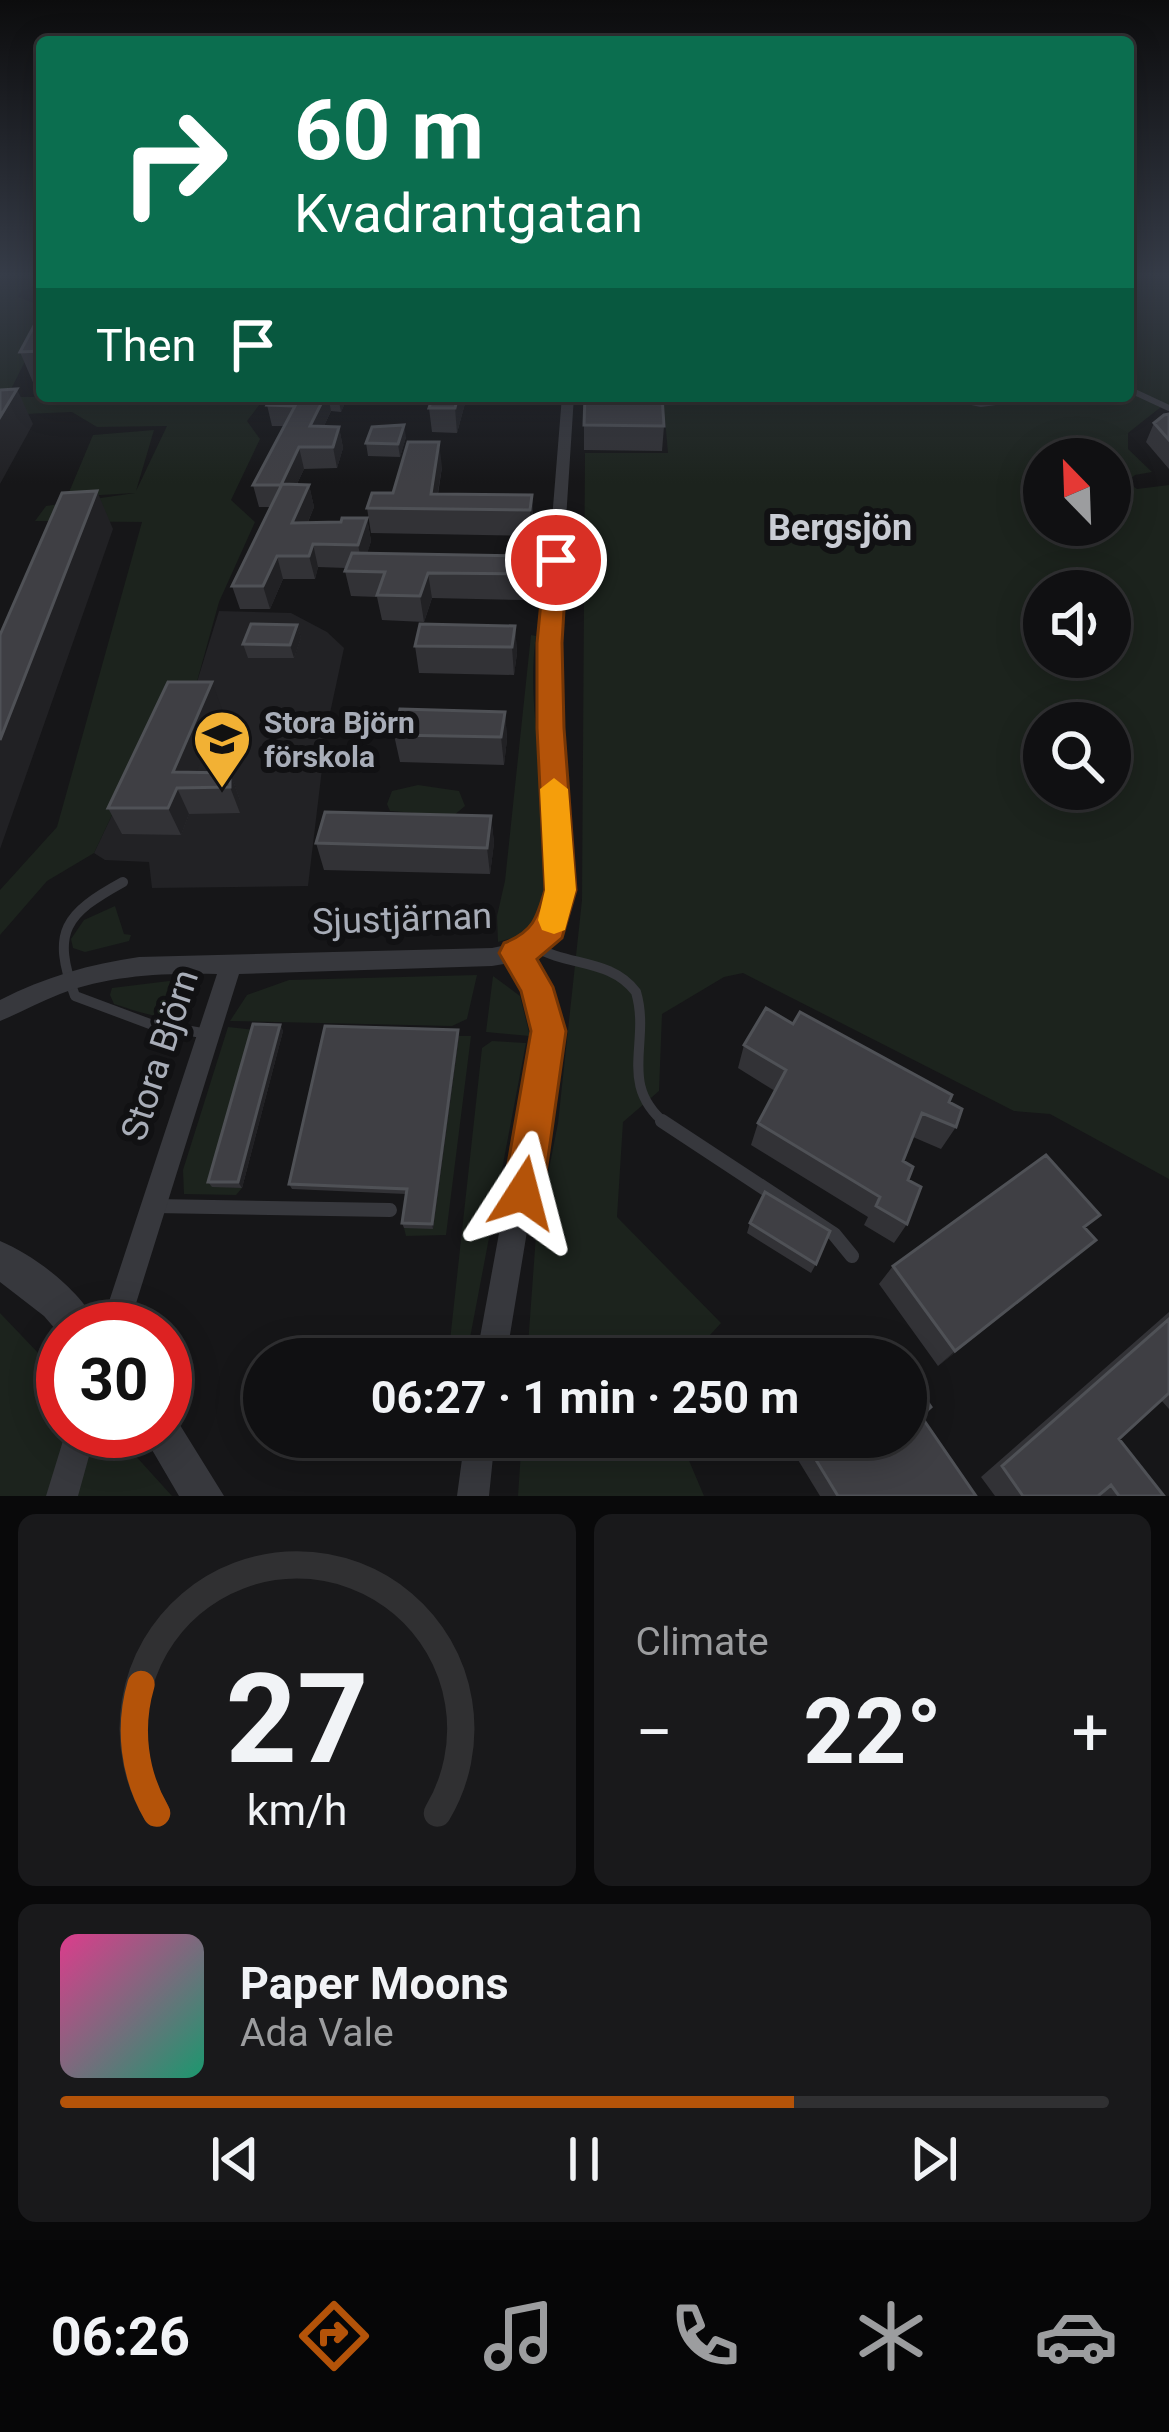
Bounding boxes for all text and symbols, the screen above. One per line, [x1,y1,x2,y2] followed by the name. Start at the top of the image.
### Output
[294,81,484,180] text: 60 m
[96,84,252,240] icon: right
[294,182,643,245] text: Kvadrantgatan
[220,312,286,378] icon: arrive
[96,319,196,372] text: Then
[1023,438,1131,546] north arrow
[1023,438,1131,810] map controls
[768,507,912,549] district label: Bergsjön
[505,509,607,611] pin
[523,527,589,593] icon: arrive
[1023,570,1131,678] button: sound
[1023,702,1131,810] button: search
[264,705,415,774] place label: Stora Björn förskola
[191,708,253,790] school or university icon: Stora Björn förskola
[311,895,493,943] street label: Sjustjärnan
[113,964,207,1146] street label: Stora Björn
[460,1130,586,1256] position arrow
[36,1302,192,1458] speed limit sign: 30
[371,1371,799,1424] text: 06:27 · 1 min · 250 m
[636,1619,769,1665] text: Climate
[225,1646,368,1792] text: 27
[803,1680,942,1785] text: 22°
[636,1694,673,1771] text: −
[1072,1694,1109,1771] text: +
[246,1785,347,1835] text: km/h
[240,1957,509,2010] text: Paper Moons
[240,2010,394,2056] text: Ada Vale
[202,2126,268,2192] icon: previous
[551,2126,617,2192] icon: pause
[901,2126,967,2192] icon: next
[292,2294,376,2378] icon: directions
[477,2294,561,2378] icon: music
[663,2294,747,2378] icon: phone
[849,2294,933,2378] icon: climate
[1034,2294,1118,2378] icon: car
[51,2305,190,2368] text: 06:26

